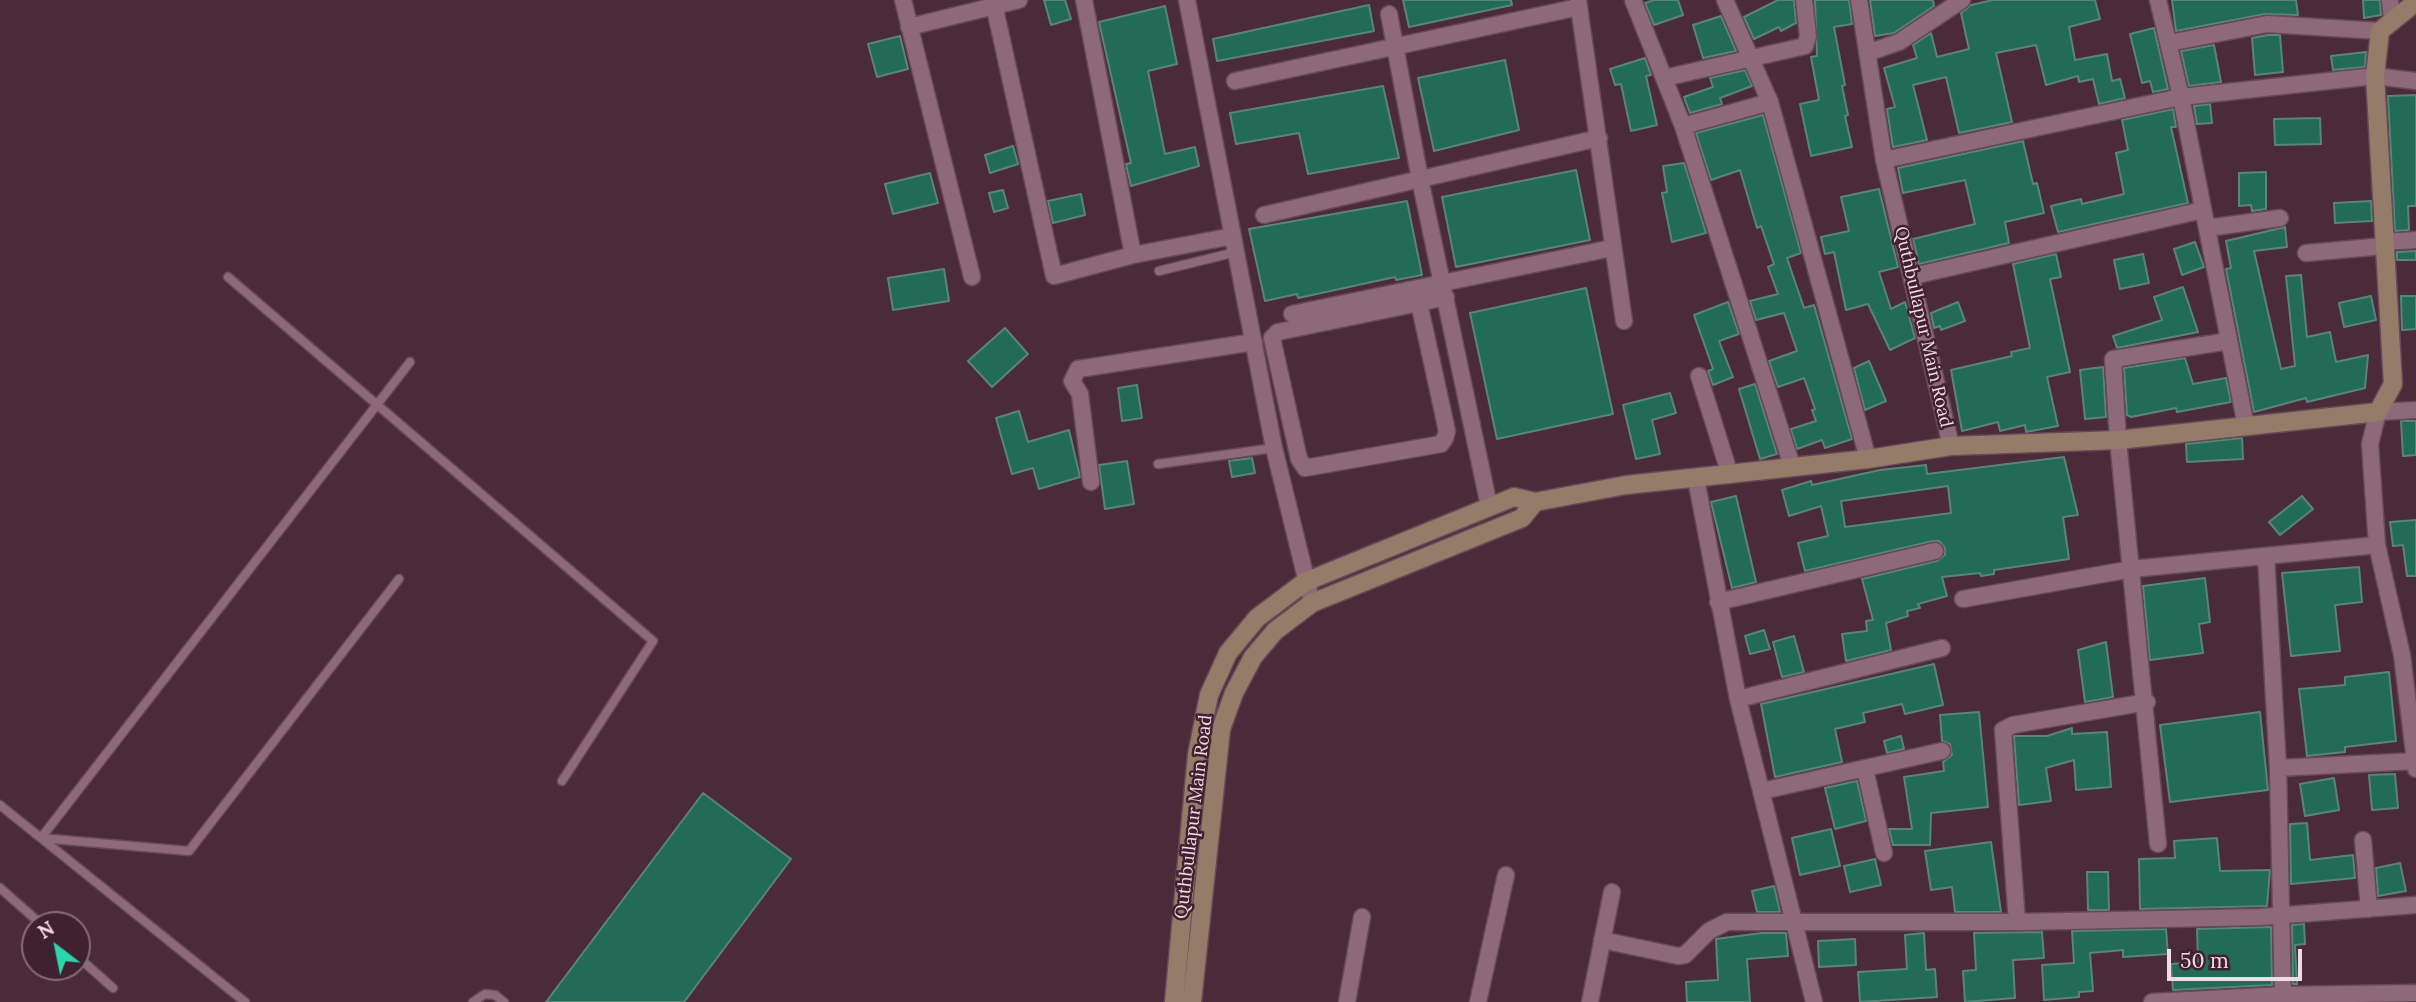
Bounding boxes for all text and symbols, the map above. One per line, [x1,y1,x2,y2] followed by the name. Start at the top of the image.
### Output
[1889,224,1957,430] street label: Quthbullapur Main Road
[1171,714,1217,920] street label: Quthbullapur Main Road
[21,911,91,981] north arrow
[33,916,59,944] text: N
[2171,936,2306,980] scale bar
[2180,947,2229,974] text: 50 m

